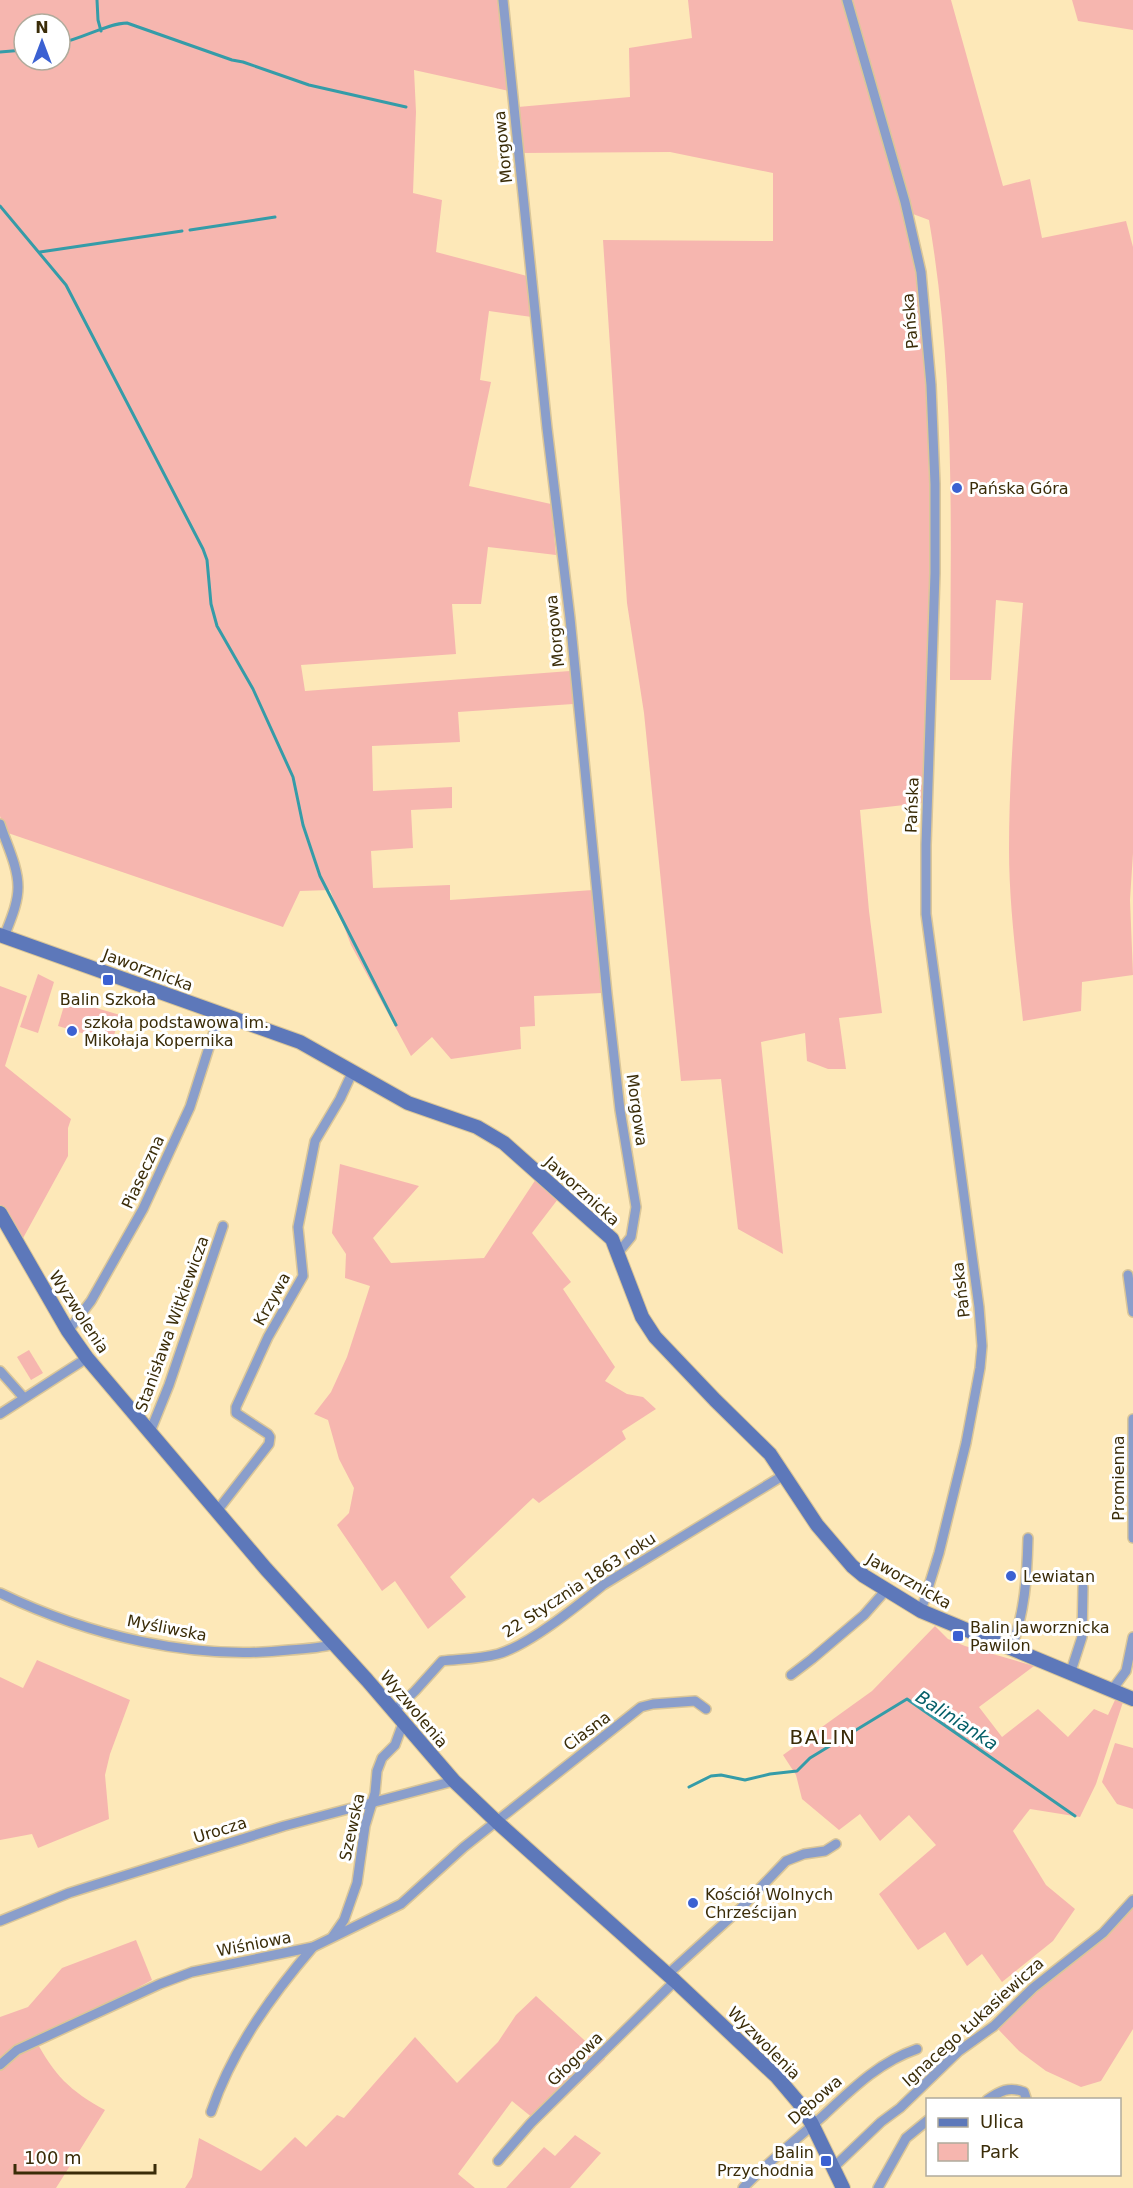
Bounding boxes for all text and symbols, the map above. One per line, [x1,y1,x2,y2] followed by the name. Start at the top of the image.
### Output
[12,12,72,72] north arrow
[35,18,49,37] text: N
[490,110,516,184] street label: Morgowa
[898,292,922,350] street label: Pańska
[969,479,1069,498] place label: Pańska Góra
[950,481,964,495] marker: Pańska Góra
[542,594,568,668] street label: Morgowa
[902,777,922,833] street label: Pańska
[99,945,196,995] street label: Jaworznicka
[101,973,115,987] marker: Balin Szkoła
[60,990,156,1009] place label: Balin Szkoła
[84,1013,269,1050] place label: szkoła podstawowa im. Mikołaja Kopernika
[65,1024,79,1038] marker: szkoła podstawowa im. Mikołaja Kopernika
[623,1073,651,1147] street label: Morgowa
[118,1132,168,1212] street label: Piaseczna
[540,1152,623,1230] street label: Jaworznicka
[131,1233,213,1415] street label: Stanisława Witkiewicza
[948,1261,974,1319] street label: Pańska
[45,1267,113,1357] street label: Wyzwolenia
[250,1269,294,1329] street label: Krzywa
[1109,1435,1128,1521] street label: Promienna
[499,1528,659,1642] street label: 22 Stycznia 1863 roku
[862,1549,955,1613] street label: Jaworznicka
[1023,1567,1095,1586] place label: Lewiatan
[1004,1569,1018,1583] marker: Lewiatan
[126,1611,208,1645] street label: Myśliwska
[970,1618,1109,1655] place label: Balin Jaworznicka Pawilon
[951,1629,965,1643] marker: Balin Jaworznicka Pawilon
[376,1667,452,1751] street label: Wyzwolenia
[912,1686,1002,1754] water label: Balinianka
[560,1707,614,1755] street label: Ciasna
[790,1725,856,1749] district label: BALIN
[336,1791,368,1863] street label: Szewska
[191,1813,249,1847] street label: Urocza
[705,1885,833,1922] place label: Kościół Wolnych Chrześcijan
[686,1896,700,1910] marker: Kościół Wolnych Chrześcijan
[215,1927,293,1961] street label: Wiśniowa
[898,1954,1048,2090] street label: Ignacego Łukasiewicza
[724,2003,804,2083] street label: Wyzwolenia
[543,2028,607,2090] street label: Głogowa
[784,2072,846,2128] street label: Dębowa
[926,2098,1121,2176] legend
[980,2111,1024,2132] text: Ulica
[15,2137,154,2175] scale bar
[980,2141,1019,2162] text: Park
[717,2143,814,2180] place label: Balin Przychodnia
[24,2147,82,2168] text: 100 m
[819,2154,833,2168] marker: Balin Przychodnia

